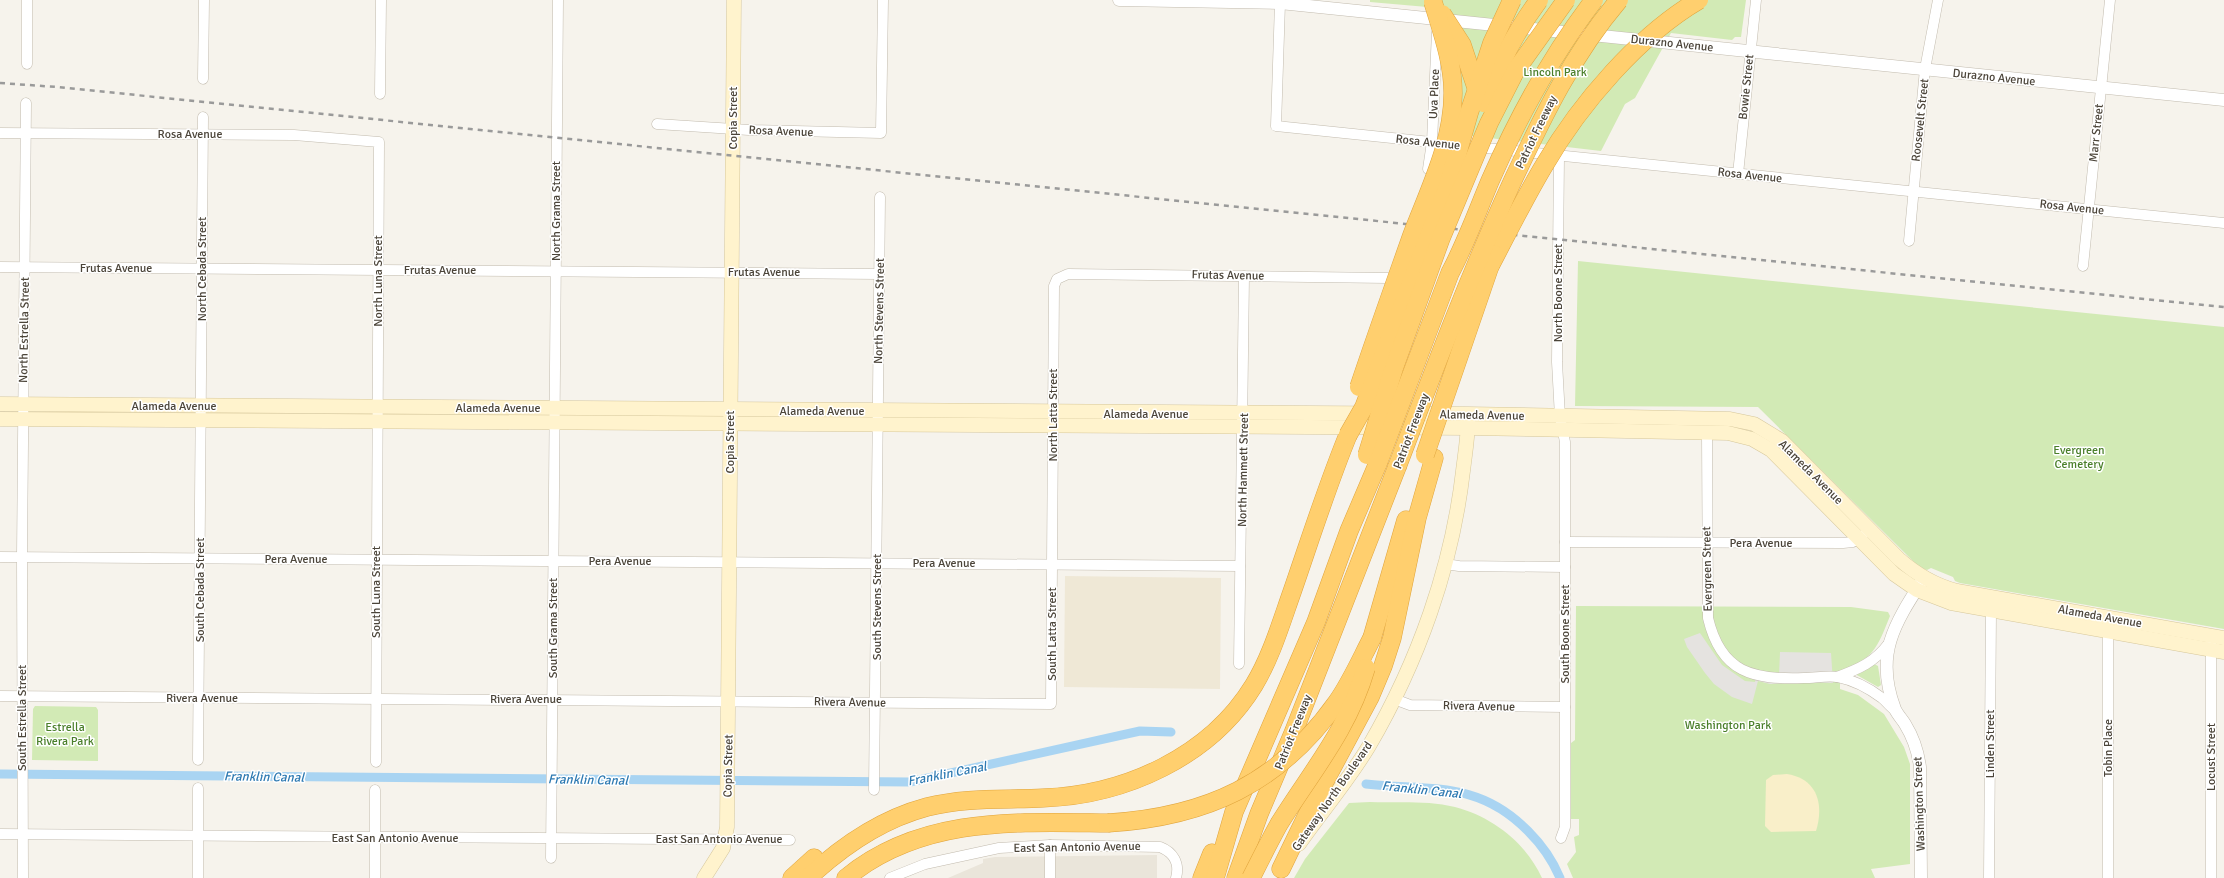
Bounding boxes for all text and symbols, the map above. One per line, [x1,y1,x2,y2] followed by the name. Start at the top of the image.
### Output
[1630,32,1714,55] street label: Durazno Avenue
[1736,54,1757,120] street label: Bowie Street
[1523,65,1587,80] park label: Lincoln Park
[1952,66,2036,89] street label: Durazno Avenue
[1426,69,1443,119] street label: Uva Place
[1909,78,1932,162] street label: Roosevelt Street
[726,87,741,150] street label: Copia Street
[1512,93,1561,171] street label: Patriot Freeway
[2086,103,2107,163] street label: Marr Street
[748,123,814,140] street label: Rosa Avenue
[158,127,222,142] street label: Rosa Avenue
[1395,132,1461,153] street label: Rosa Avenue
[549,161,564,261] street label: North Grama Street
[1717,165,1783,186] street label: Rosa Avenue
[2039,197,2105,218] street label: Rosa Avenue
[195,217,210,321] street label: North Cebada Street
[371,235,386,327] street label: North Luna Street
[1551,244,1566,342] street label: North Boone Street
[871,258,888,364] street label: North Stevens Street
[80,261,152,276] street label: Frutas Avenue
[404,263,476,278] street label: Frutas Avenue
[728,265,800,280] street label: Frutas Avenue
[1192,267,1264,284] street label: Frutas Avenue
[16,277,33,383] street label: North Estrella Street
[1046,369,1061,461] street label: North Latta Street
[1390,391,1433,471] street label: Patriot Freeway
[131,399,217,414] street label: Alameda Avenue
[455,401,541,416] street label: Alameda Avenue
[779,404,865,419] street label: Alameda Avenue
[1103,407,1189,422] street label: Alameda Avenue
[1439,407,1525,424] street label: Alameda Avenue
[723,411,738,474] street label: Copia Street
[1235,413,1252,527] street label: North Hammett Street
[1775,437,1846,508] street label: Alameda Avenue
[2053,443,2105,472] park label: Evergreen Cemetery
[1699,526,1716,612] street label: Evergreen Street
[1729,536,1793,551] street label: Pera Avenue
[193,538,208,642] street label: South Cebada Street
[369,546,384,638] street label: South Luna Street
[264,552,328,567] street label: Pera Avenue
[588,554,652,569] street label: Pera Avenue
[870,554,885,660] street label: South Stevens Street
[912,556,976,571] street label: Pera Avenue
[546,578,561,678] street label: South Grama Street
[1558,584,1573,684] street label: South Boone Street
[1045,587,1060,681] street label: South Latta Street
[2057,602,2143,631] street label: Alameda Avenue
[15,665,30,771] street label: South Estrella Street
[166,691,238,706] street label: Rivera Avenue
[490,692,562,707] street label: Rivera Avenue
[1272,692,1315,772] street label: Patriot Freeway
[814,694,886,711] street label: Rivera Avenue
[1443,698,1515,715] street label: Rivera Avenue
[1983,710,1998,778] street label: Linden Street
[1685,718,1771,733] park label: Washington Park
[2101,719,2116,777] street label: Tobin Place
[36,720,94,749] park label: Estrella Rivera Park
[2204,723,2219,791] street label: Locust Street
[720,734,737,798] street label: Copia Street
[1289,739,1376,854] street label: Gateway North Boulevard
[1910,756,1929,851] street label: Washington Street
[906,758,989,789] water label: Franklin Canal
[224,768,305,786] water label: Franklin Canal
[548,771,629,789] water label: Franklin Canal
[1381,778,1464,802] water label: Franklin Canal
[331,831,459,846] street label: East San Antonio Avenue
[655,832,783,847] street label: East San Antonio Avenue
[1013,839,1141,856] street label: East San Antonio Avenue

